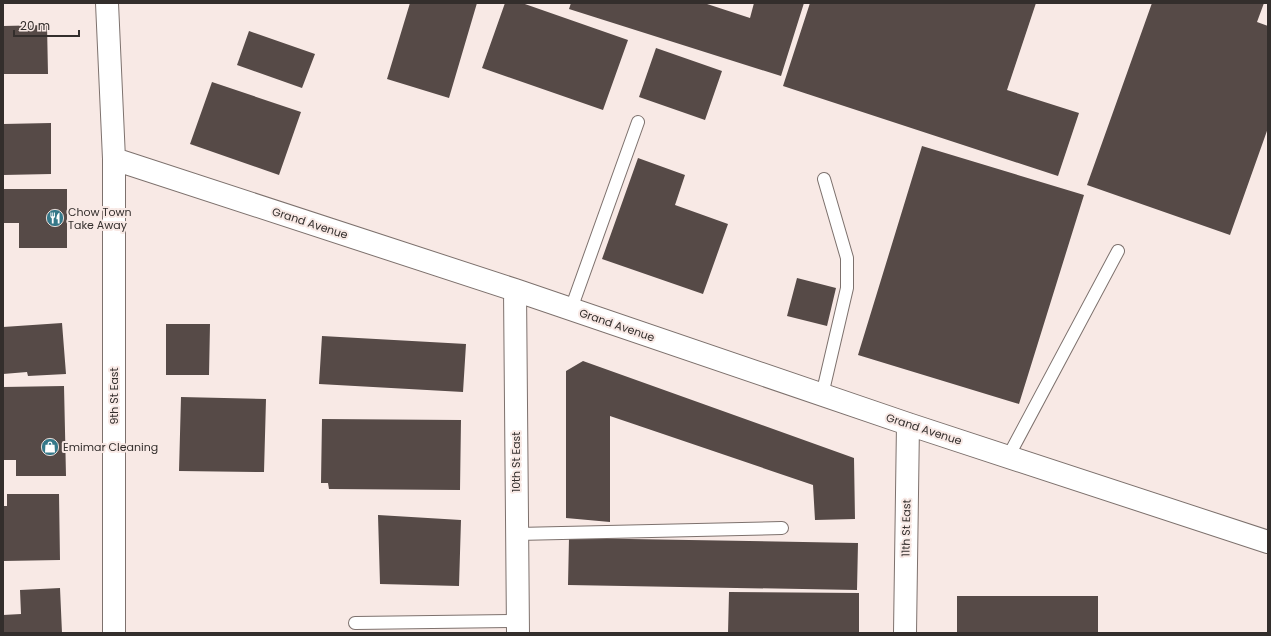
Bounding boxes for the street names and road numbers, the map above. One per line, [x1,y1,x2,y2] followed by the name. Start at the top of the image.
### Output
[270,203,350,243] street label: Grand Avenue
[577,305,657,345] street label: Grand Avenue
[106,367,122,425] street label: 9th St East
[884,409,964,449] street label: Grand Avenue
[508,432,524,492] street label: 10th St East
[898,499,914,557] street label: 11th St East

